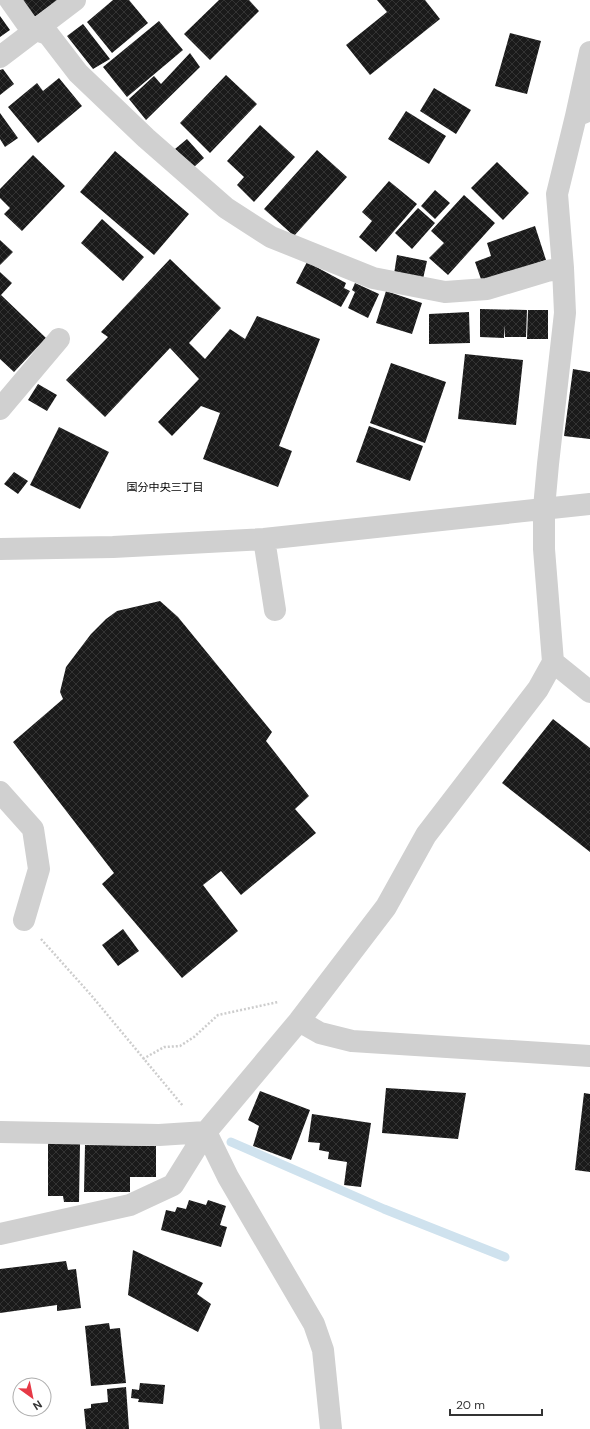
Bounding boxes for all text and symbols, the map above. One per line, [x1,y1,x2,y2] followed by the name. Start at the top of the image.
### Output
[127,480,204,494] district label: 国分中央三丁目
[12,1377,52,1417] north arrow
[450,1391,542,1417] scale bar
[30,1397,45,1413] text: N
[456,1397,485,1413] text: 20 m

